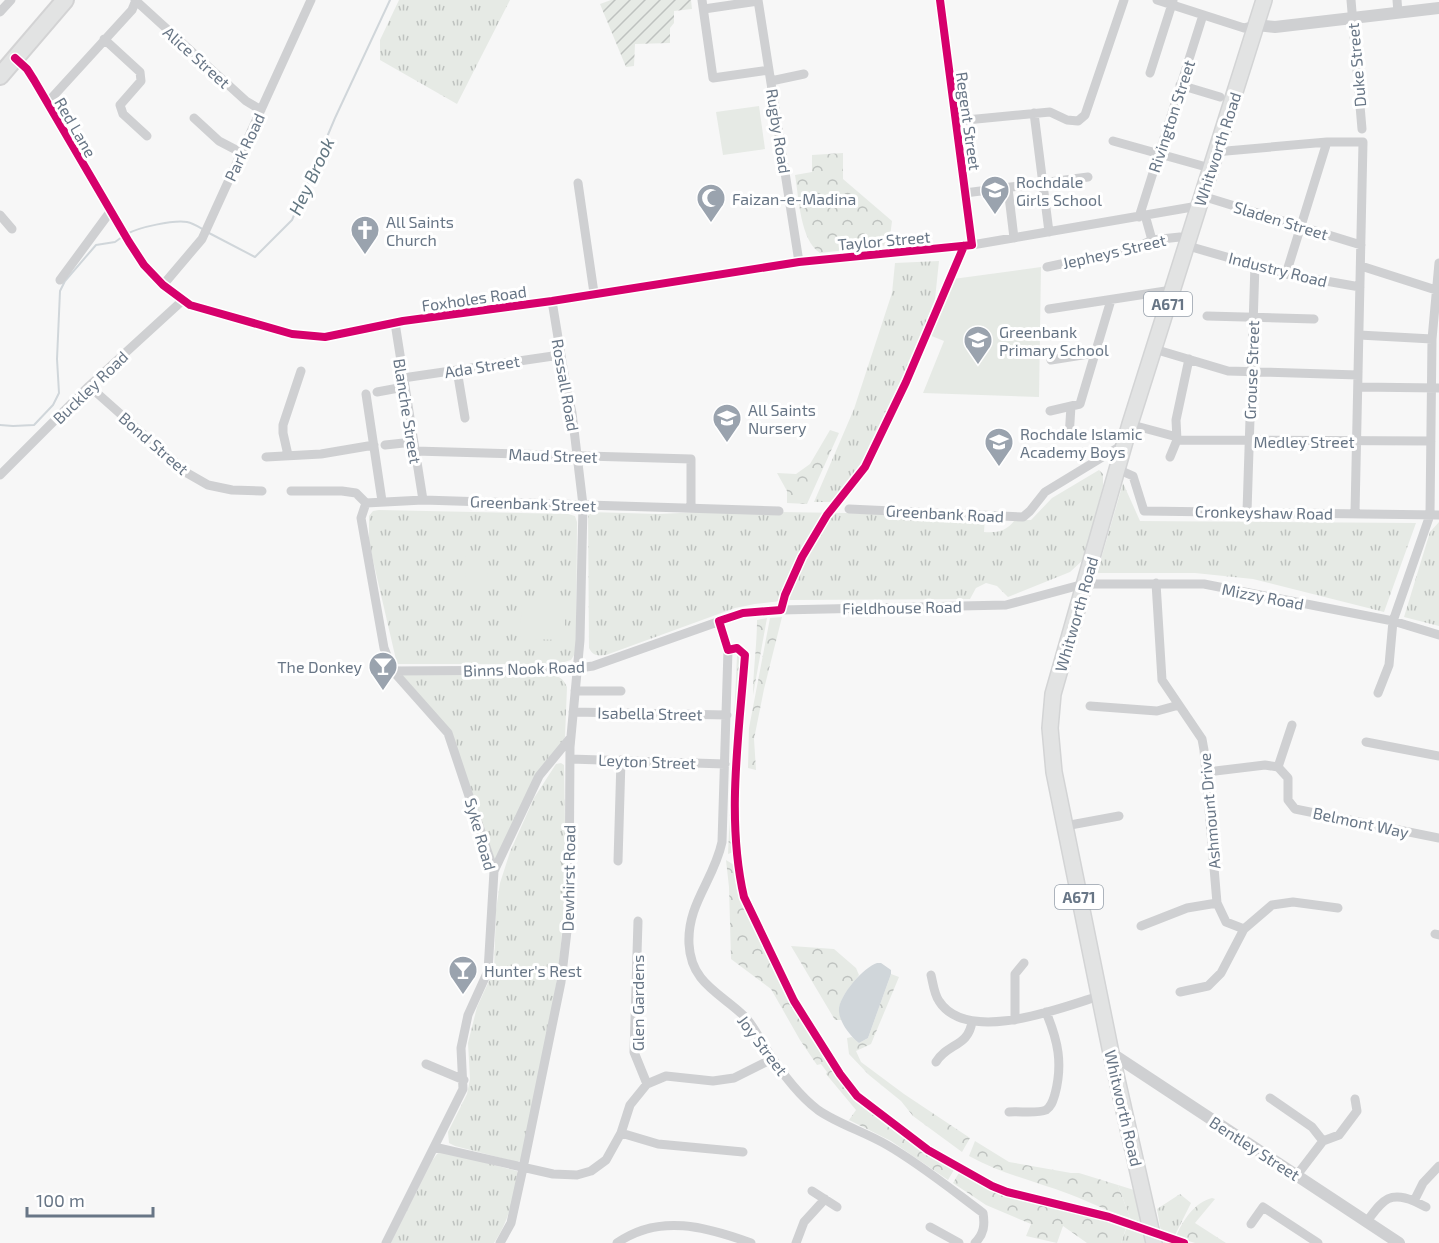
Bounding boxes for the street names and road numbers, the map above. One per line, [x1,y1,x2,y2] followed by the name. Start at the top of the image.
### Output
[160,22,234,92] street label: Alice Street
[1343,22,1369,108] street label: Duke Street
[1144,57,1198,175] street label: Rivington Street
[953,71,985,171] street label: Regent Street
[763,87,795,175] street label: Rugby Road
[1190,89,1244,209] street label: Whitworth Road
[51,94,101,160] street label: Red Lane
[220,110,268,184] street label: Park Road
[1232,197,1330,243] street label: Sladen Street
[837,226,931,254] street label: Taylor Street
[1060,230,1168,272] street label: Jepheys Street
[1227,248,1329,290] street label: Industry Road
[420,281,528,315] street label: Foxholes Road
[1144,292,1192,316] road number: A671
[1240,320,1262,420] street label: Grouse Street
[549,337,583,433] street label: Rossall Road
[49,347,131,427] street label: Buckley Road
[443,351,521,381] street label: Ada Street
[390,357,426,465] street label: Blanche Street
[115,408,193,478] street label: Bond Street
[1253,432,1355,451] street label: Medley Street
[508,444,598,466] street label: Maud Street
[470,491,596,515] street label: Greenbank Street
[885,500,1005,526] street label: Greenbank Road
[1195,501,1333,523] street label: Cronkeyshaw Road
[1050,554,1102,674] street label: Whitworth Road
[1221,579,1305,613] street label: Mizzy Road
[842,596,962,618] street label: Fieldhouse Road
[463,656,585,680] street label: Binns Nook Road
[597,703,703,723] street label: Isabella Street
[598,750,696,772] street label: Leyton Street
[1194,752,1224,870] street label: Ashmount Drive
[462,796,500,872] street label: Syke Road
[1311,803,1411,842] street label: Belmont Way
[558,824,578,932] street label: Dewhirst Road
[1055,885,1103,909] road number: A671
[628,955,647,1051] street label: Glen Gardens
[734,1011,792,1079] street label: Joy Street
[1101,1048,1147,1168] street label: Whitworth Road
[1206,1112,1304,1184] street label: Bentley Street

